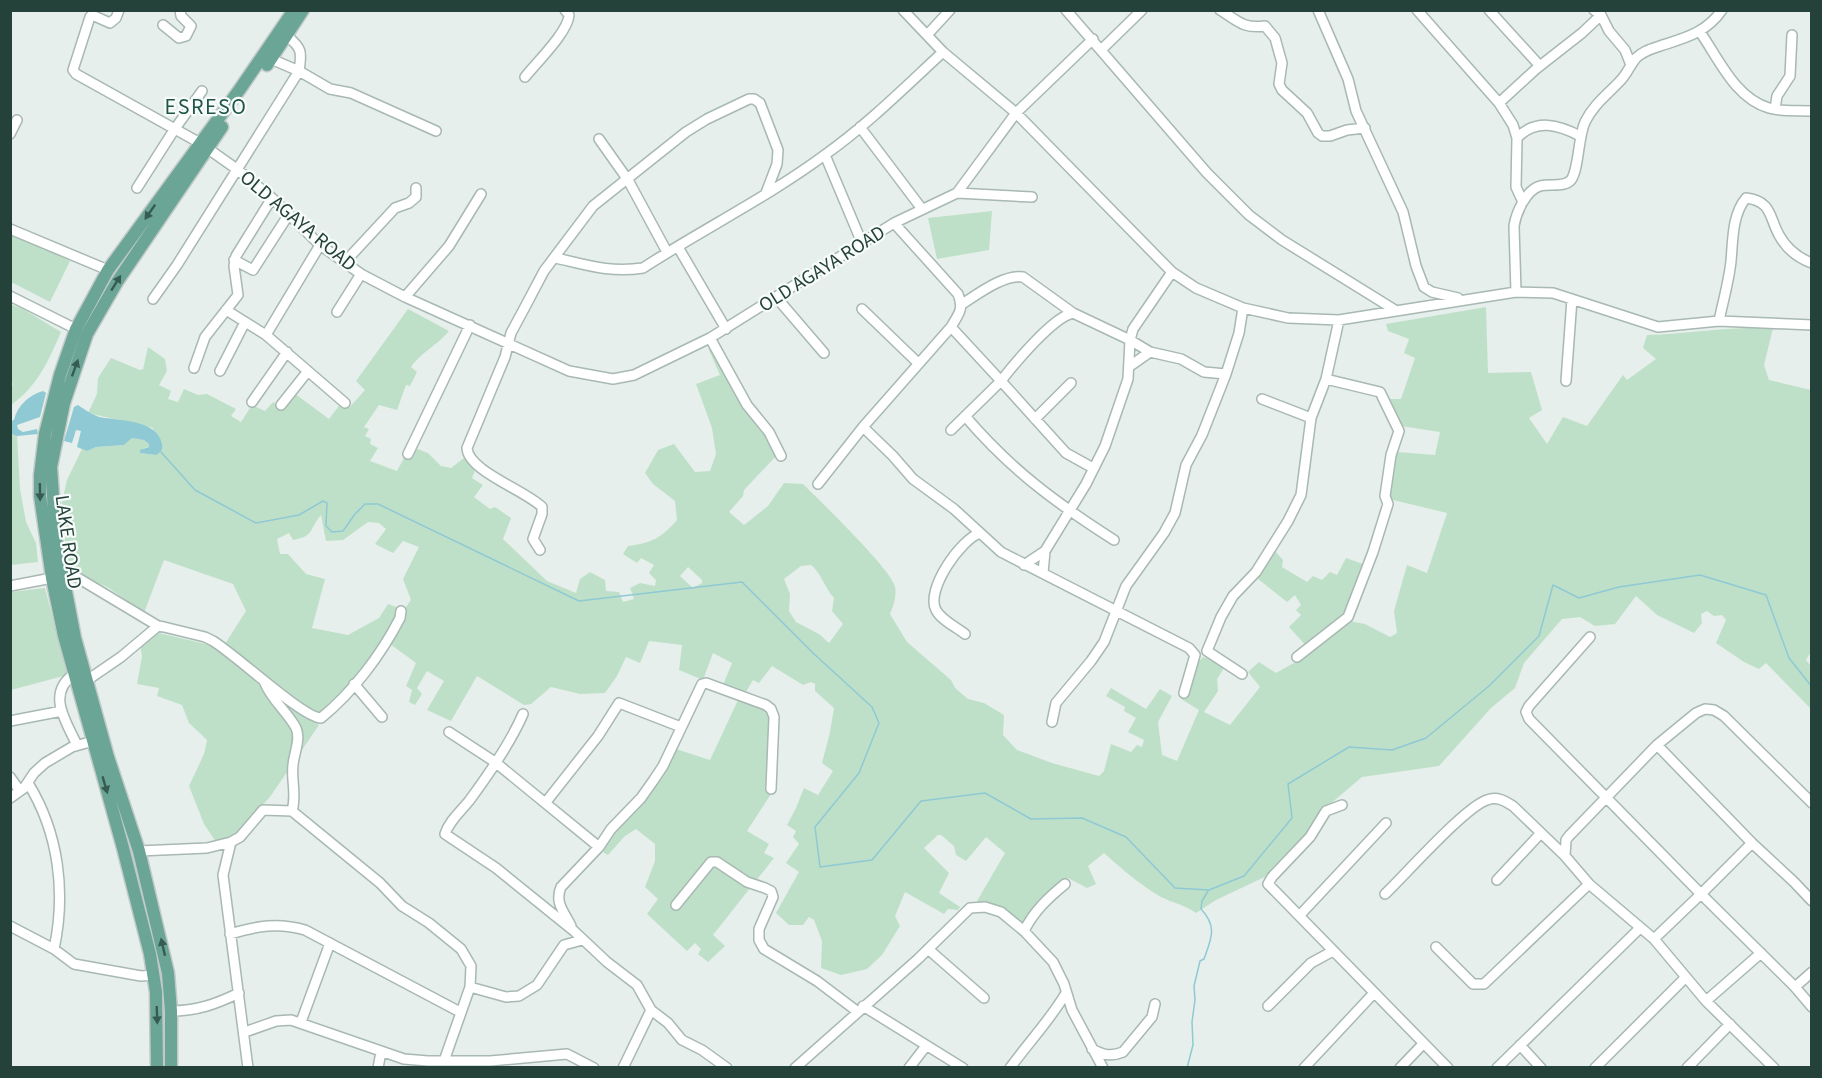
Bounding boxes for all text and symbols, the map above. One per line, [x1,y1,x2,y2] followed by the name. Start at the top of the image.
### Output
[165,91,247,123] district label: ESRESO
[234,164,362,278] street label: OLD AGAYA ROAD
[144,203,156,219] one-way arrow
[753,219,891,319] street label: OLD AGAYA ROAD
[111,275,122,291] one-way arrow
[70,359,80,377] one-way arrow
[36,483,45,502] one-way arrow
[48,493,88,591] street label: LAKE ROAD
[100,776,110,794] one-way arrow
[157,938,167,956] one-way arrow
[152,1006,162,1025] one-way arrow

